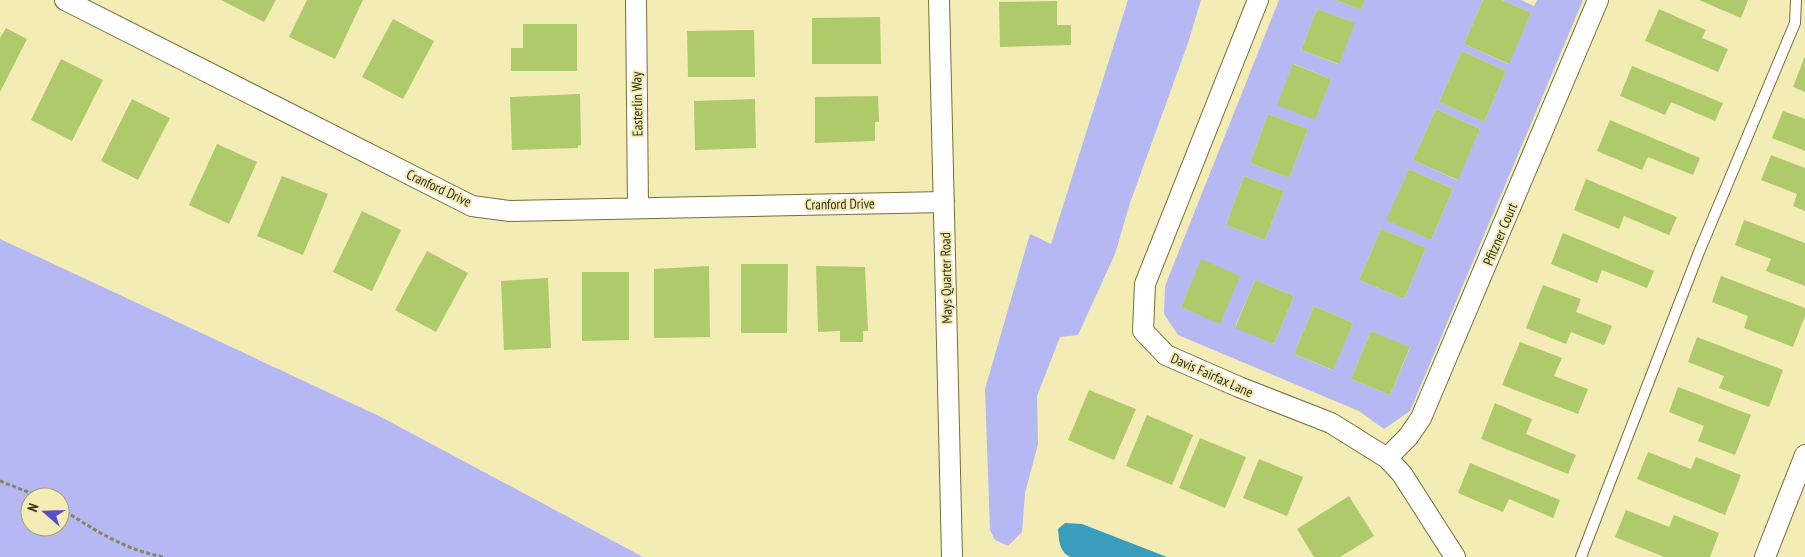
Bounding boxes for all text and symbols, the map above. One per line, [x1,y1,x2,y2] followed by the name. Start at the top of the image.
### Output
[627,71,647,136] street label: Easterlin Way
[404,165,475,211] street label: Cranford Drive
[805,194,875,214] street label: Cranford Drive
[1479,200,1521,268] street label: Pfitzner Court
[936,232,956,324] street label: Mays Quarter Road
[1168,349,1256,401] street label: Davis Fairfax Lane
[20,487,70,537] north arrow
[23,501,43,514] text: N

